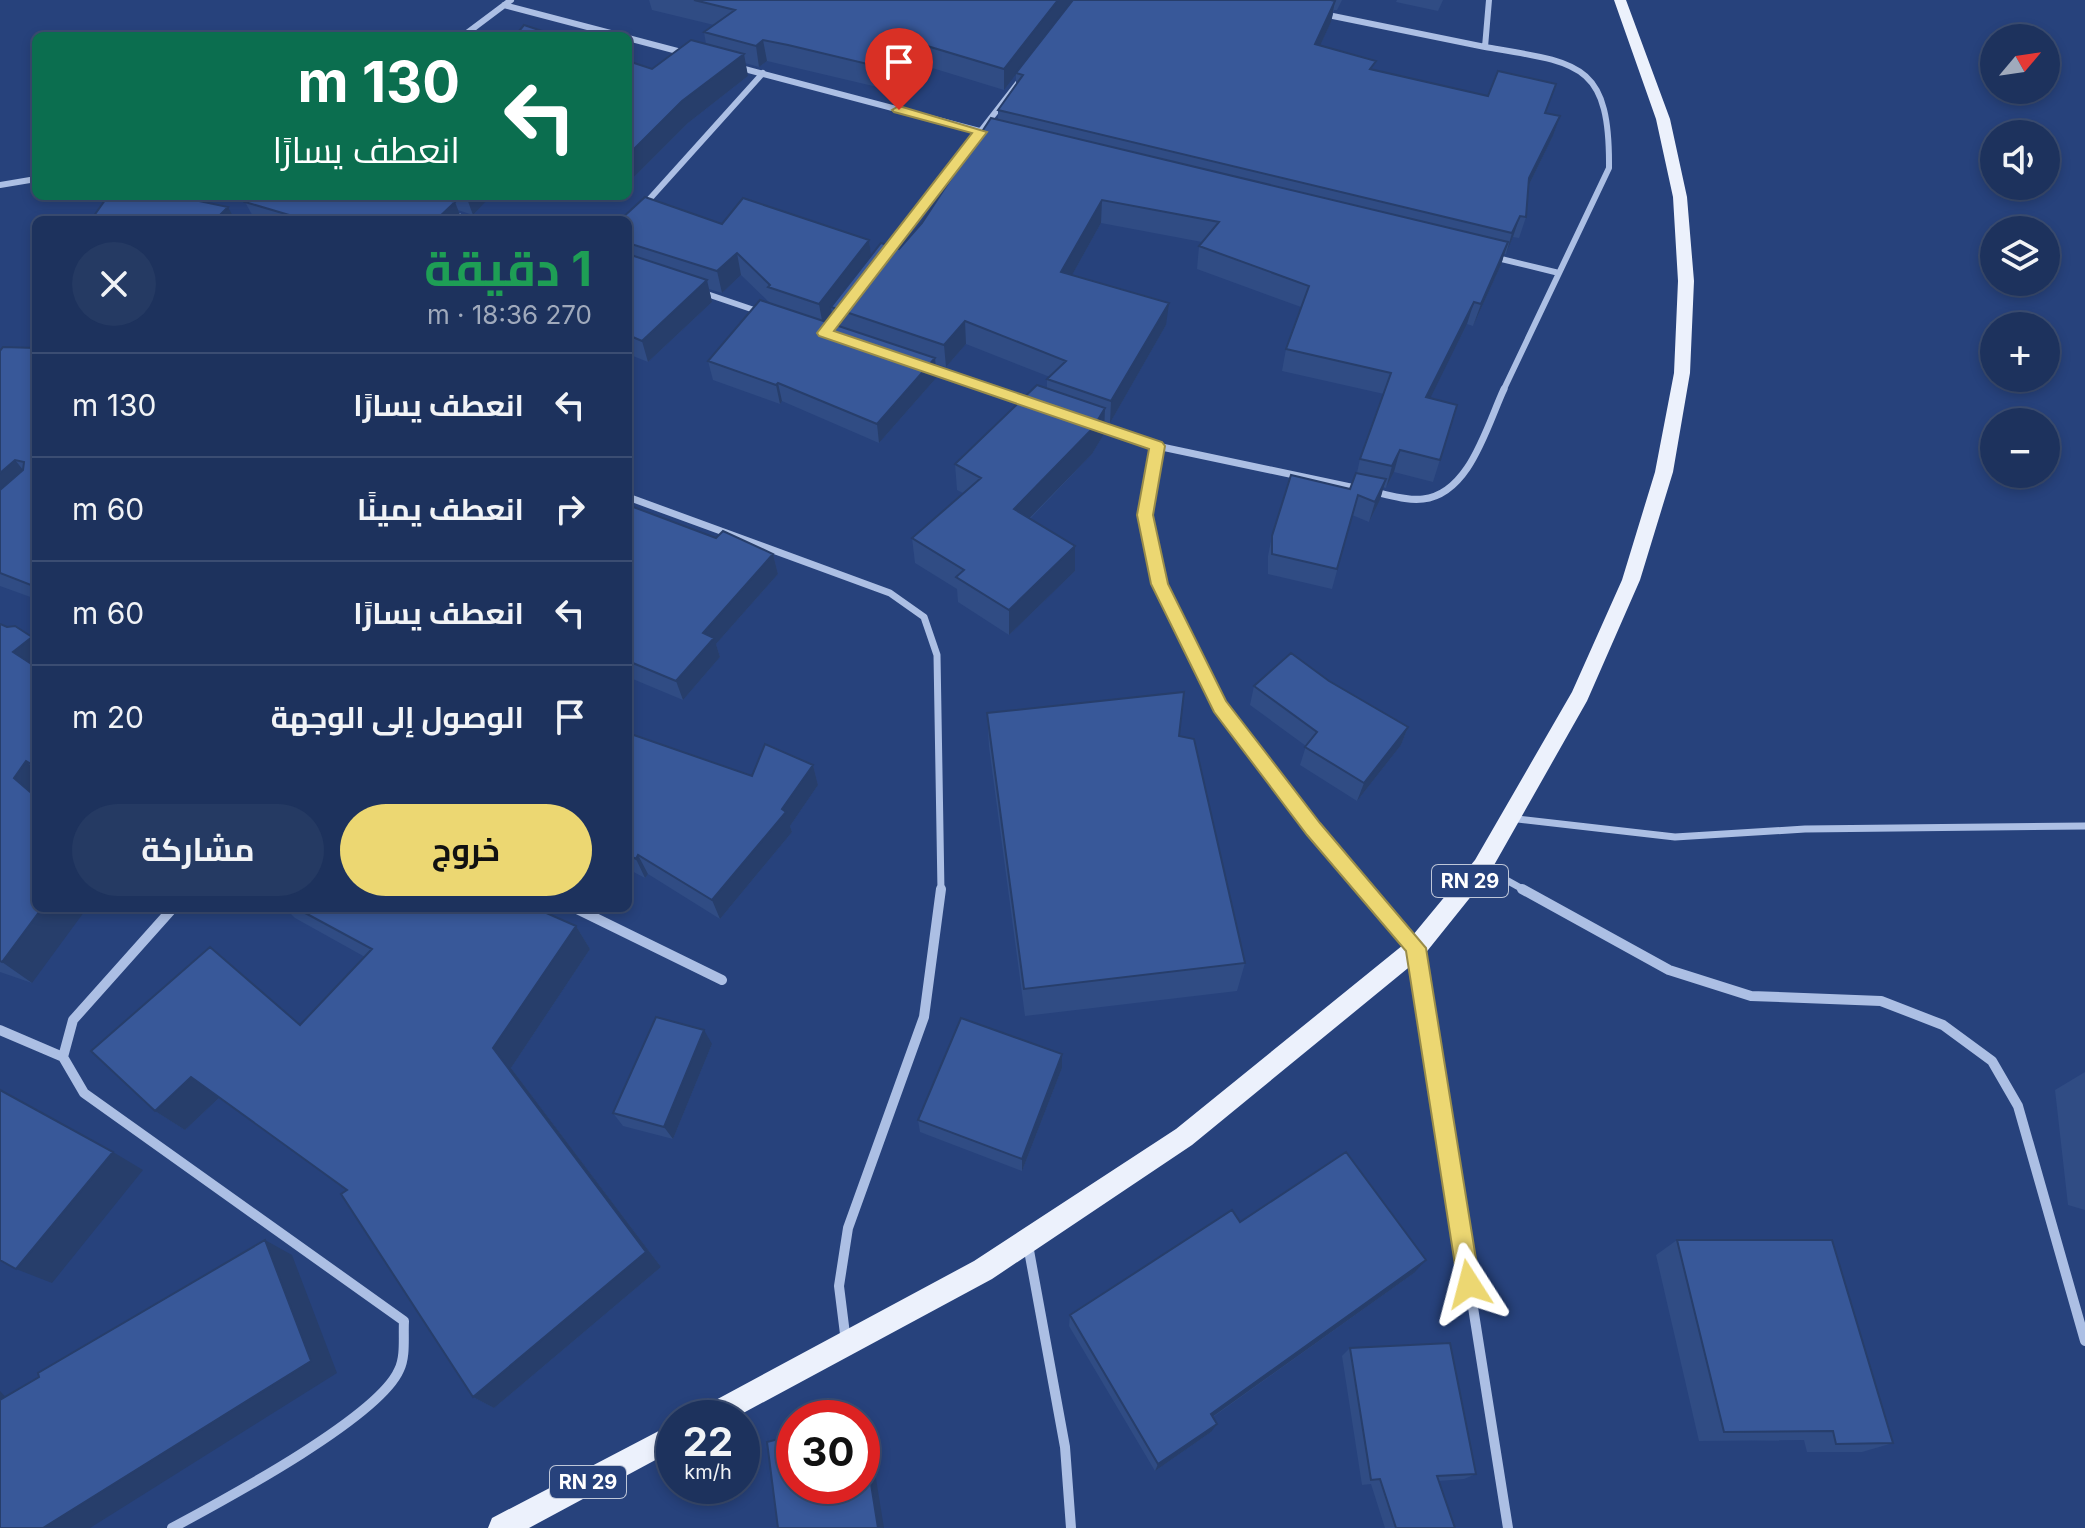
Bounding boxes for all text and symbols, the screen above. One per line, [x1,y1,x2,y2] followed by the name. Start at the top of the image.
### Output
[1980,24,2060,104] north arrow
[1980,24,2060,488] map controls
[865,28,933,110] pin
[877,40,921,84] icon: arrive
[298,48,460,116] text: 130 m
[488,64,592,168] icon: left
[1980,120,2060,200] button: sound
[272,128,460,172] text: انعطف يسارًا
[1980,216,2060,296] button: layers
[424,239,592,298] text: 1 دقيقة
[72,242,156,326] button: close
[427,299,592,330] text: 270 m · 18:36
[1980,312,2060,392] button: +
[548,383,592,427] icon: left
[72,387,156,423] text: 130 m
[353,387,524,423] text: انعطف يسارًا
[1980,408,2060,488] button: −
[548,487,592,531] icon: right
[72,491,144,527] text: 60 m
[357,491,524,527] text: انعطف يمينًا
[548,591,592,635] icon: left
[72,595,144,631] text: 60 m
[353,595,524,631] text: انعطف يسارًا
[548,695,592,739] icon: arrive
[72,699,144,735] text: 20 m
[271,699,524,735] text: الوصول إلى الوجهة
[72,804,324,896] button: مشاركة
[340,804,592,896] button: خروج
[1432,865,1508,897] road number: RN 29
[1427,1242,1511,1326] position arrow
[776,1400,880,1504] speed limit sign: 30
[683,1417,733,1466] text: 22
[684,1460,732,1484] text: km/h
[550,1466,626,1498] road number: RN 29

